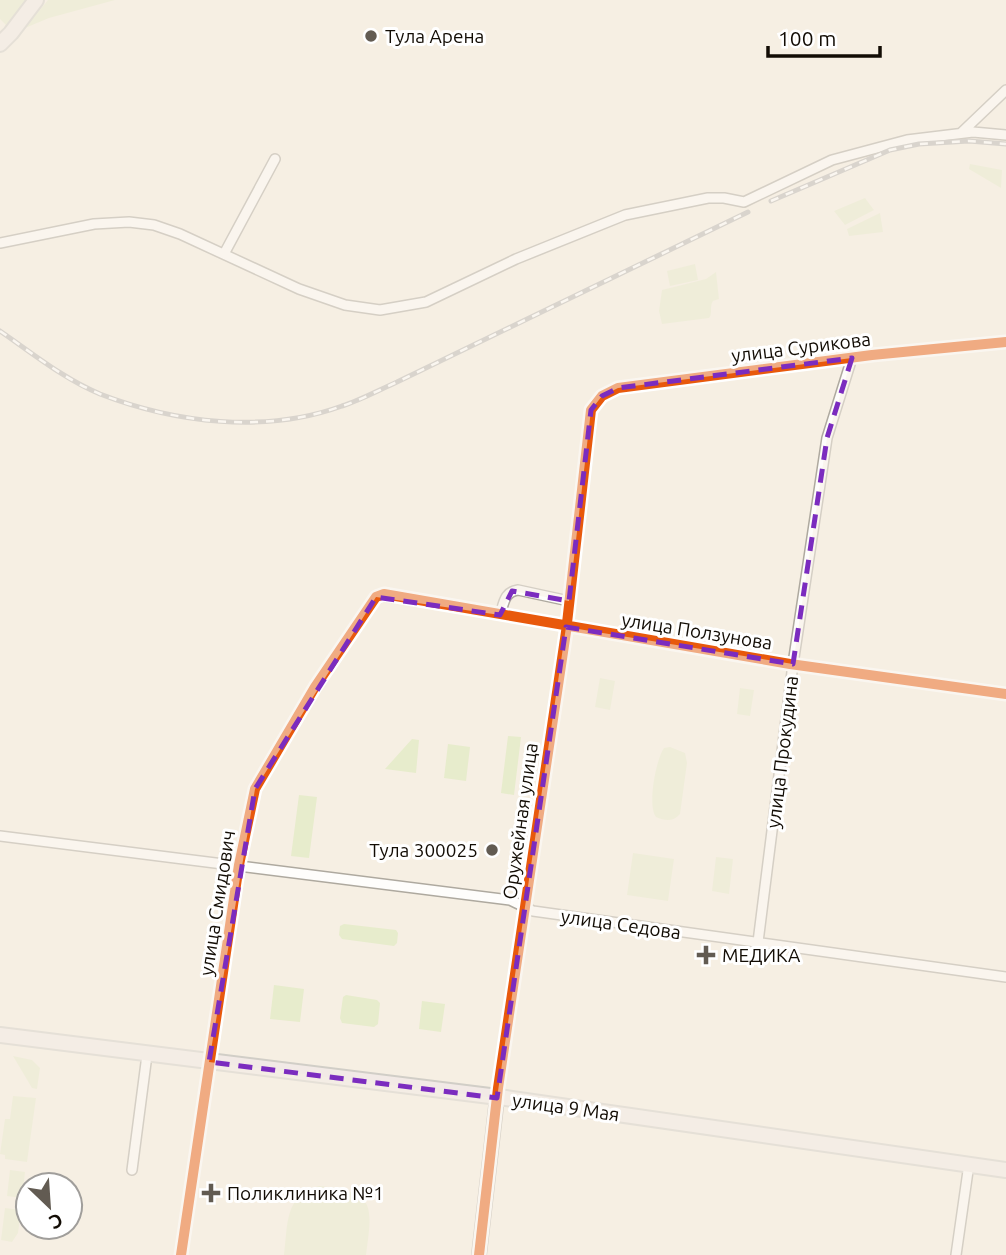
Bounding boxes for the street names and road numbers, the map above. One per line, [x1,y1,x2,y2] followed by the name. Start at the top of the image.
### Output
[730,328,872,366] street label: улица Сурикова
[620,608,774,654] street label: улица Ползунова
[762,674,802,830] street label: улица Прокудина
[498,741,542,901] street label: Оружейная улица
[195,829,239,977] street label: улица Смидович
[560,905,682,943] street label: улица Седова
[511,1089,621,1125] street label: улица 9 Мая

